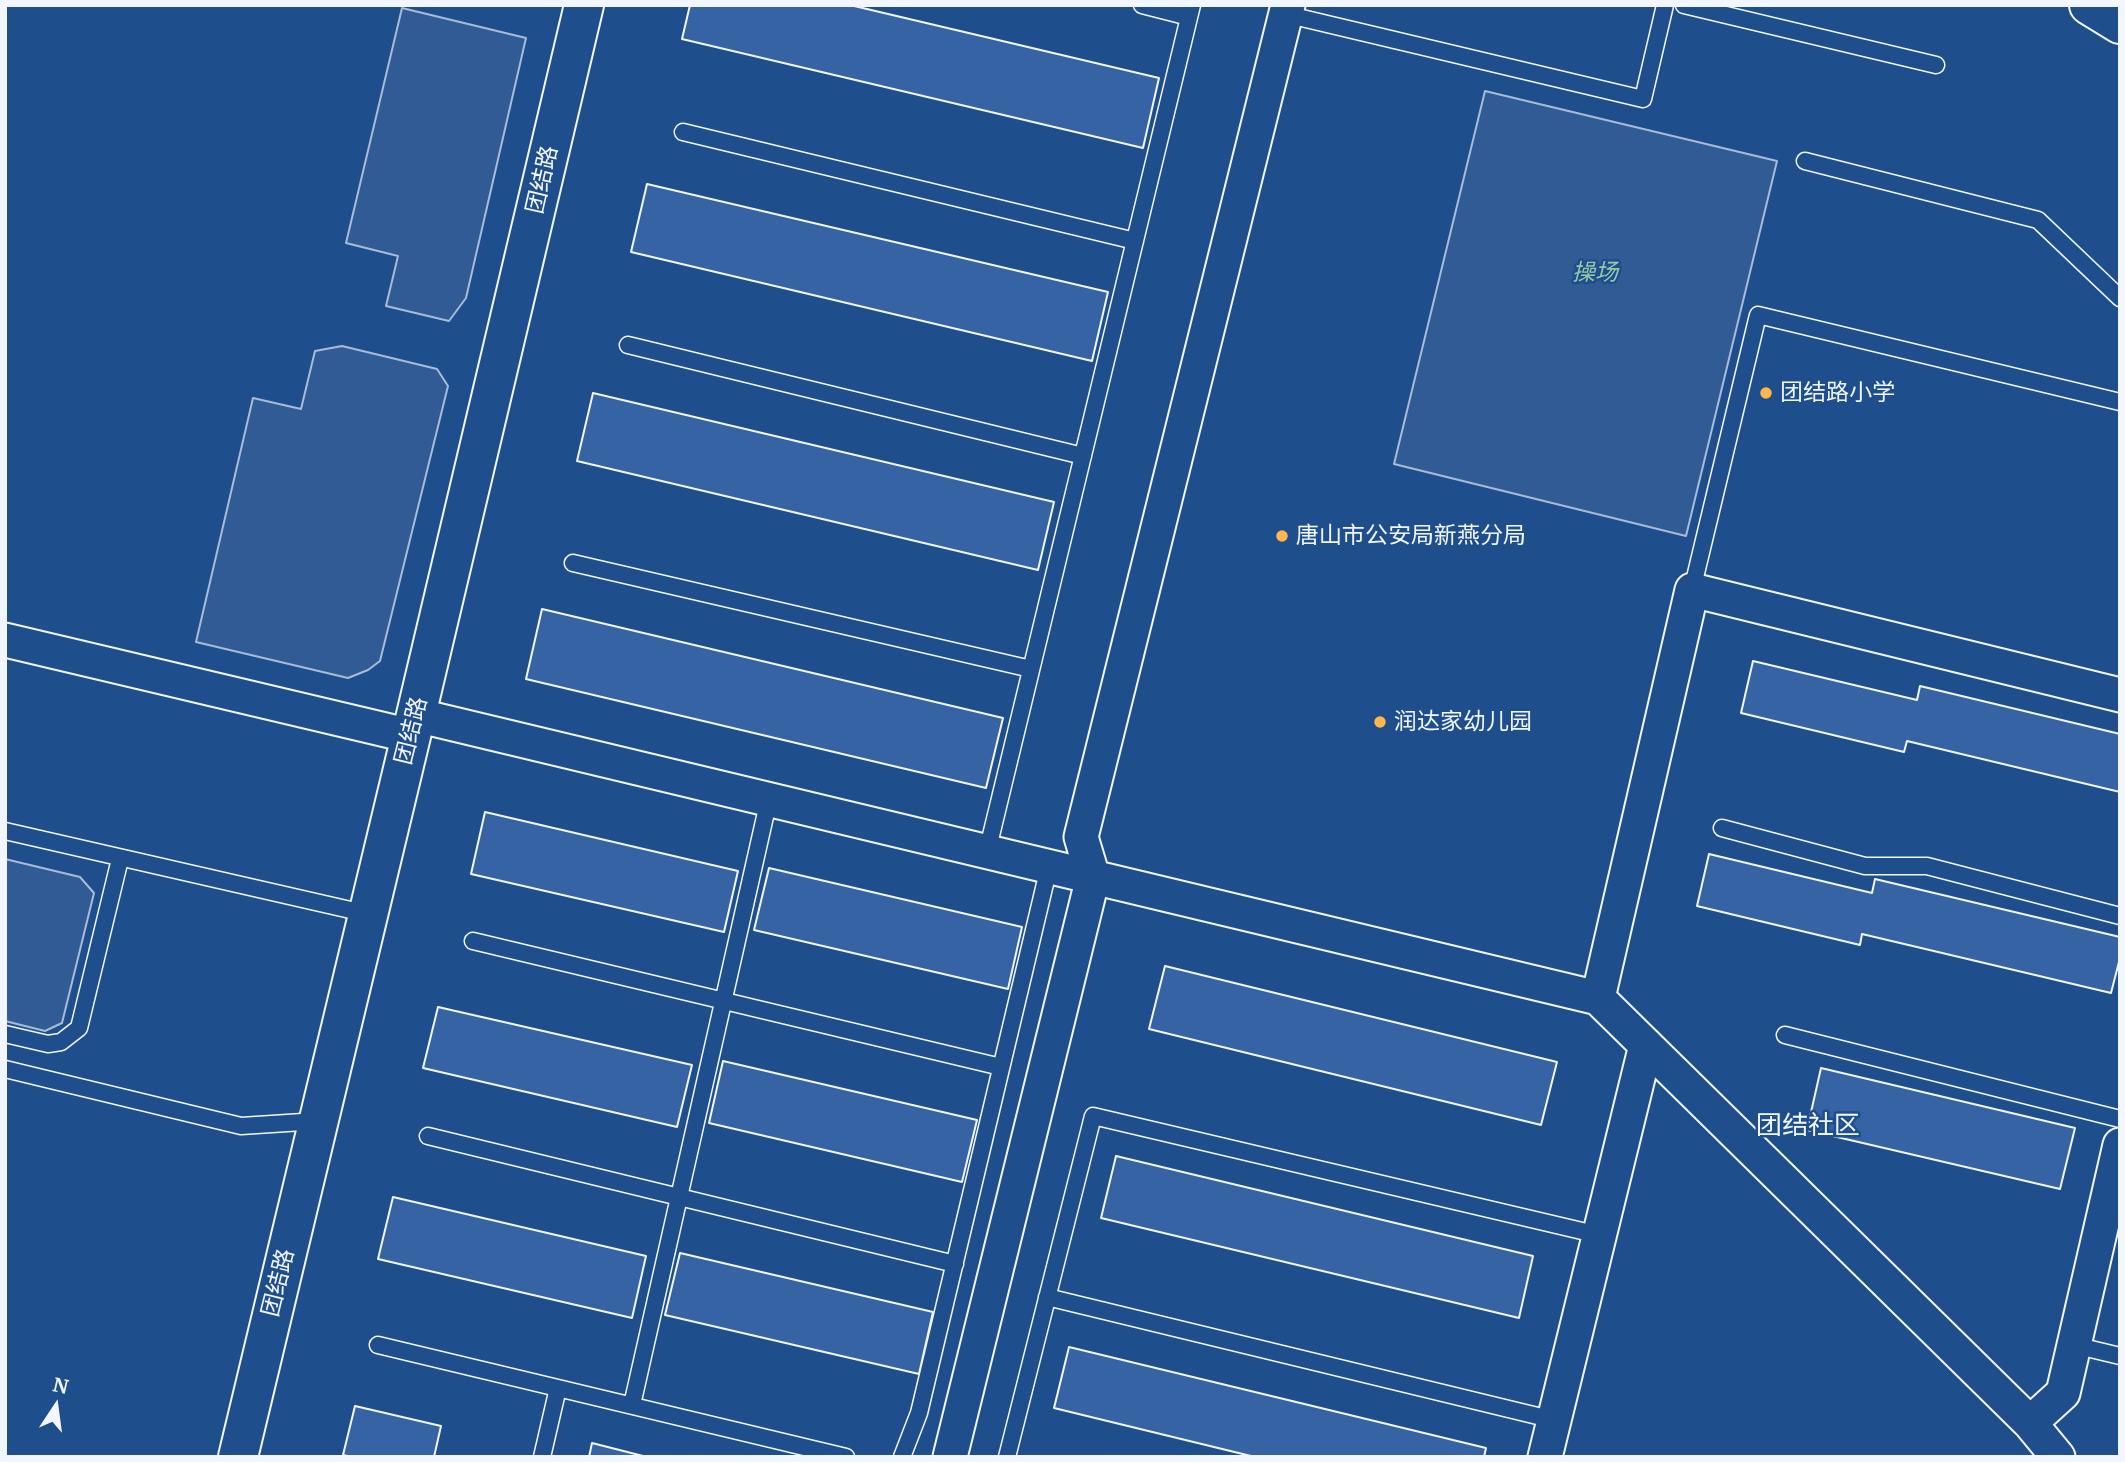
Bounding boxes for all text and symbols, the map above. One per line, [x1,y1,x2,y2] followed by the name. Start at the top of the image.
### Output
[522,143,564,217] street label: 团结路
[1572,259,1618,287] park label: 操场
[1780,379,1895,407] place label: 团结路小学
[1758,385,1774,401] marker: 团结路小学
[1296,522,1526,550] place label: 唐山市公安局新燕分局
[1274,528,1290,544] marker: 唐山市公安局新燕分局
[390,694,434,768] street label: 团结路
[1394,708,1532,736] place label: 润达家幼儿园
[1372,714,1388,730] marker: 润达家幼儿园
[1756,1111,1860,1143] district label: 团结社区
[257,1246,301,1320] street label: 团结路
[21,1371,91,1441] north arrow
[51,1372,71,1399] text: N

